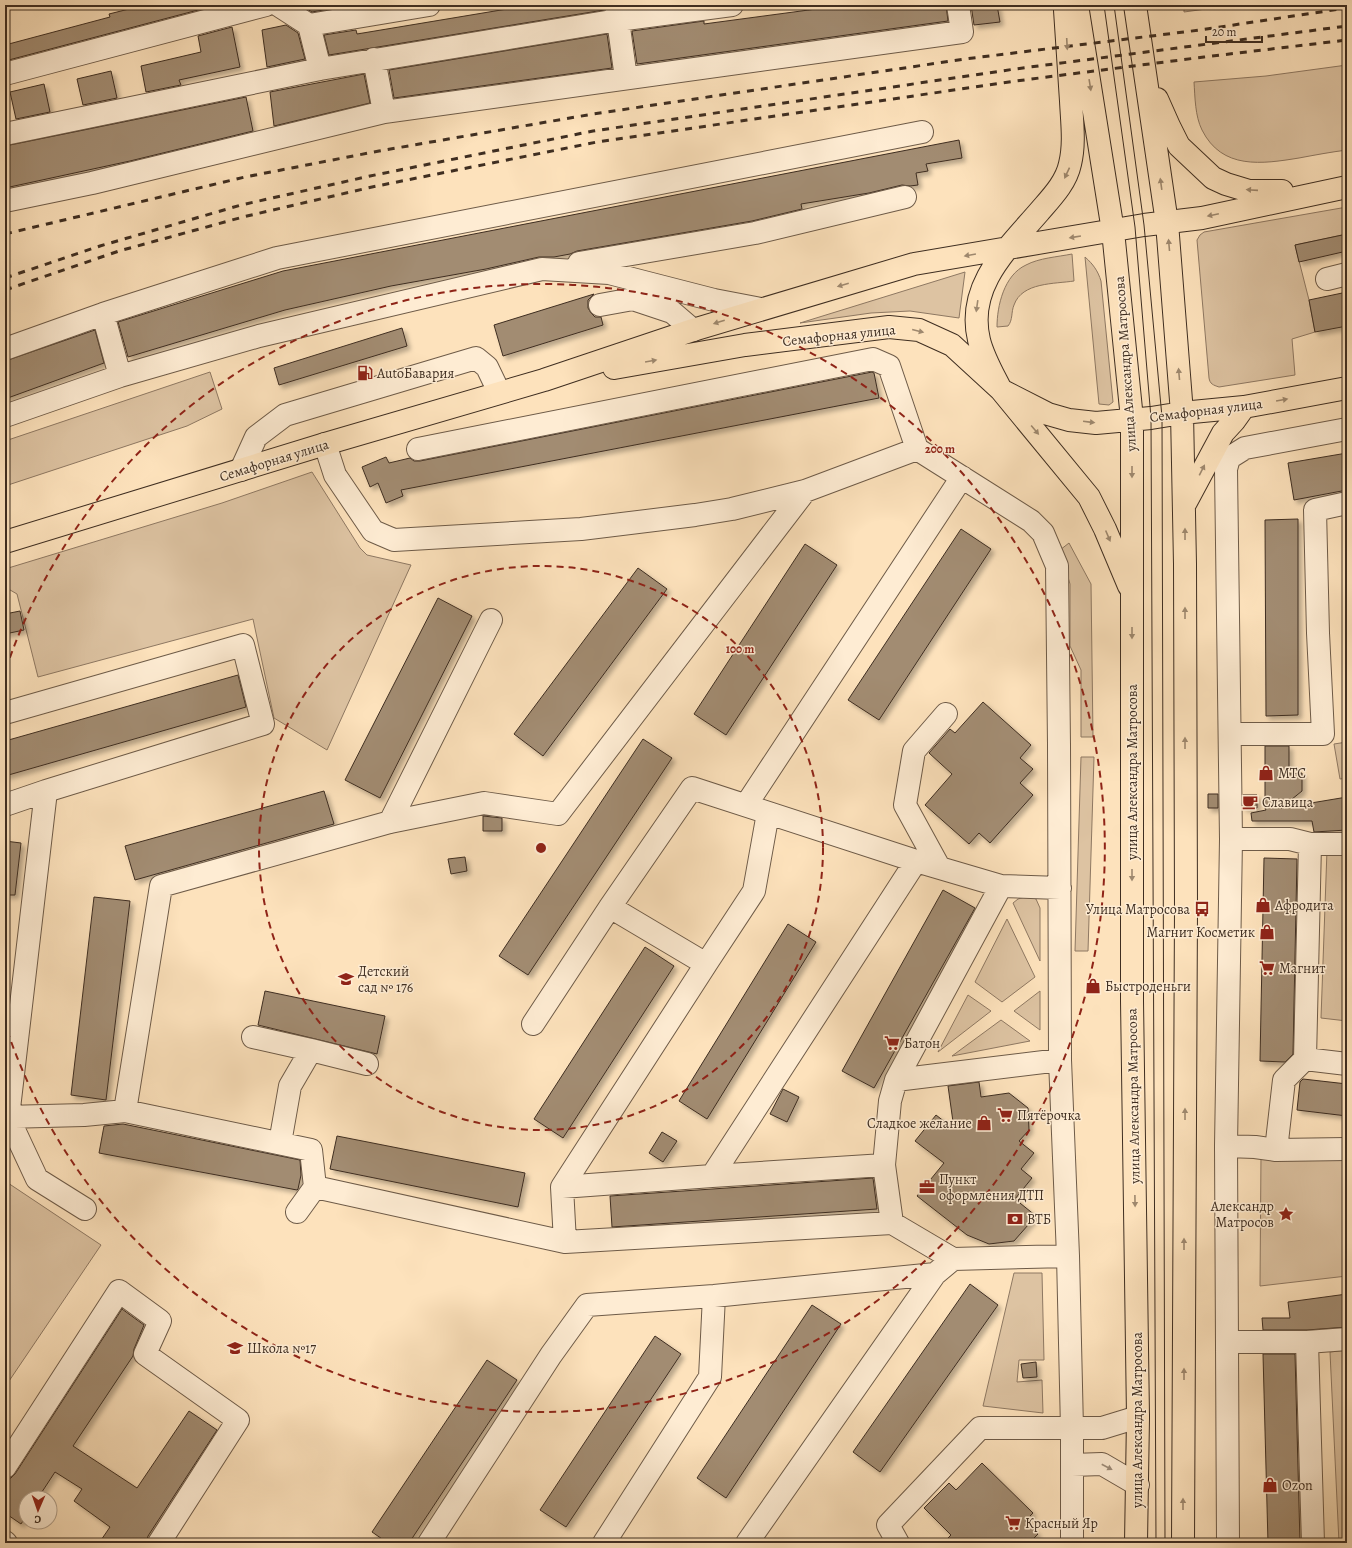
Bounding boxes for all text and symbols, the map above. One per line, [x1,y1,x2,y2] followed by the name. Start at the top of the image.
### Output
[1206,18,1262,44] scale bar
[1212,24,1236,40] text: 20 m
[1064,38,1071,50] one-way arrow
[1087,79,1093,91] one-way arrow
[1064,167,1070,179] one-way arrow
[1158,178,1164,191] one-way arrow
[1246,187,1258,194] one-way arrow
[1207,213,1219,219] one-way arrow
[1069,234,1081,240] one-way arrow
[1165,239,1172,251] one-way arrow
[964,252,976,258] one-way arrow
[1110,275,1141,453] street label: улица Александра Матросова
[837,282,849,288] one-way arrow
[974,300,980,312] one-way arrow
[713,319,725,325] one-way arrow
[782,320,897,351] street label: Семафорная улица
[912,328,924,334] one-way arrow
[645,358,657,364] one-way arrow
[356,364,374,382] fuel station icon: AutoБавария
[376,364,455,383] place label: AutoБавария
[1176,368,1183,380] one-way arrow
[1149,394,1264,427] street label: Семафорная улица
[1276,397,1288,403] one-way arrow
[1083,419,1095,425] one-way arrow
[1030,425,1039,435] one-way arrow
[217,435,332,486] street label: Семафорная улица
[925,441,955,457] text: 200 m
[1199,465,1205,476] one-way arrow
[1129,466,1135,479] one-way arrow
[1182,527,1188,540] one-way arrow
[1105,531,1111,542] one-way arrow
[1182,606,1188,619] one-way arrow
[1129,627,1135,640] one-way arrow
[726,641,754,657] text: 100 m
[1123,684,1142,861] street label: улица Александра Матросова
[1182,736,1188,749] one-way arrow
[1257,764,1275,782] shop icon: МТС
[1278,764,1306,783] place label: МТС
[1241,793,1259,811] cafe icon: Славица
[1262,793,1314,812] place label: Славица
[534,841,548,855] centre of rings
[1129,869,1135,882] one-way arrow
[1254,896,1272,914] shop icon: Афродита
[1274,896,1334,915] place label: Афродита
[1086,900,1191,919] place label: Улица Матросова
[1193,900,1211,918] bus stop icon: Улица Матросова
[1147,923,1255,942] place label: Магнит Косметик
[1258,923,1276,941] shop icon: Магнит Косметик
[1258,959,1276,977] supermarket icon: Магнит
[1279,959,1326,978] place label: Магнит
[358,962,413,997] place label: Детский сад № 176
[337,970,355,988] school or university icon: Детский сад № 176
[1084,977,1102,995] shop icon: Быстроденьги
[1105,977,1191,996] place label: Быстроденьги
[1122,1007,1145,1185] street label: улица Александра Матросова
[883,1034,901,1052] supermarket icon: Батон
[904,1034,940,1053] place label: Батон
[996,1106,1014,1124] supermarket icon: Пятёрочка
[1017,1106,1081,1125] place label: Пятёрочка
[1182,1107,1188,1120] one-way arrow
[867,1114,972,1133] place label: Сладкое желание
[975,1114,993,1132] shop icon: Сладкое желание
[939,1170,1044,1205] place label: Пункт оформления ДТП
[918,1178,936,1196] office icon: Пункт оформления ДТП
[1132,1195,1138,1208] one-way arrow
[1210,1197,1274,1232] place label: Александр Матросов
[1277,1205,1295,1223] place icon: Александр Матросов
[1006,1210,1024,1228] bank icon: ВТБ
[1027,1210,1051,1229] place label: ВТБ
[1181,1237,1187,1250] one-way arrow
[1128,1332,1147,1509] street label: улица Александра Матросова
[226,1339,244,1357] school or university icon: Школа №17
[247,1339,316,1358] place label: Школа №17
[1181,1367,1187,1380] one-way arrow
[1101,1464,1113,1470] one-way arrow
[1261,1476,1279,1494] shop icon: Ozon
[1282,1476,1313,1495] place label: Ozon
[18,1490,58,1530] north arrow
[1180,1497,1186,1510] one-way arrow
[34,1512,41,1527] text: С
[1004,1514,1022,1532] supermarket icon: Красный Яр
[1025,1514,1098,1533] place label: Красный Яр

